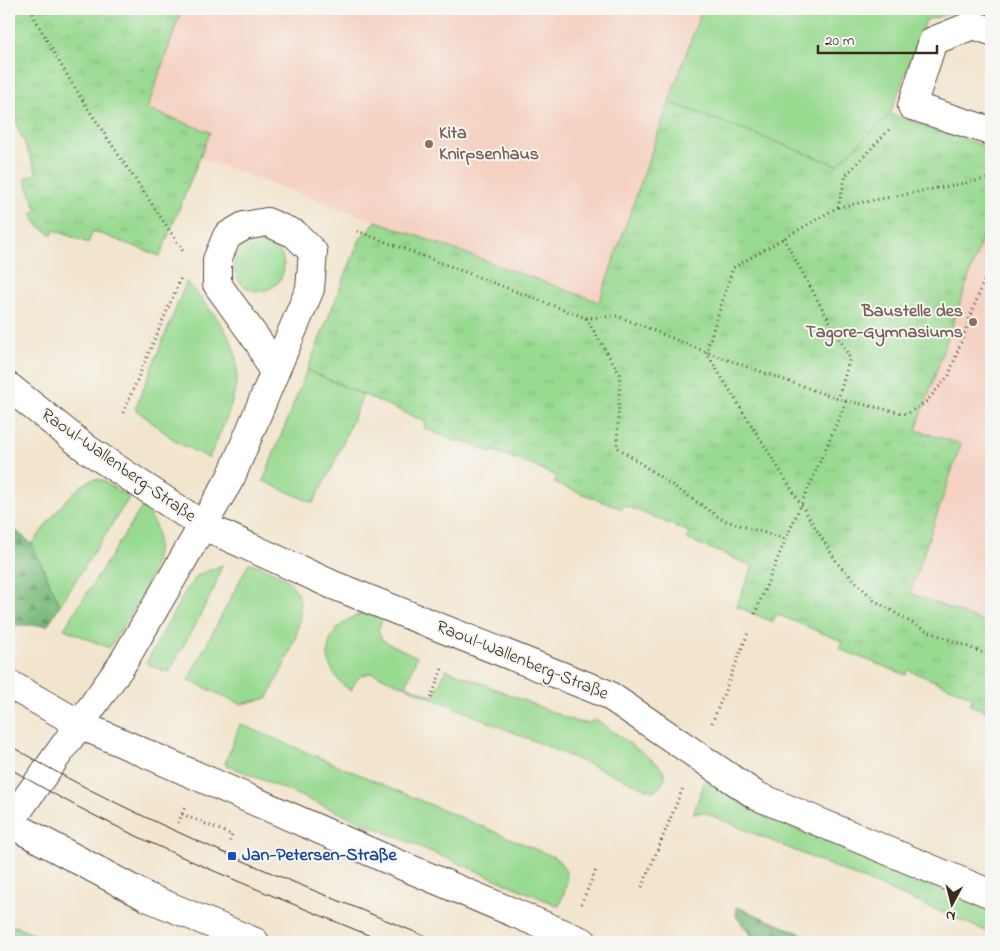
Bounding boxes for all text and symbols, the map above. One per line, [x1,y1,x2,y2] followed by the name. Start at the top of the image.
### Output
[818,22,936,54] scale bar
[825,30,855,52] text: 20 m
[439,121,539,168] place label: Kita Knirpsenhaus
[423,138,435,150] marker: Kita Knirpsenhaus
[805,299,963,347] place label: Baustelle des Tagore-Gymnasiums
[967,316,979,328] marker: Baustelle des Tagore-Gymnasiums
[35,403,202,531] street label: Raoul-Wallenberg-Straße
[431,614,613,709] street label: Raoul-Wallenberg-Straße
[242,843,397,869] place label: Jan-Petersen-Straße
[226,850,238,862] marker: Jan-Petersen-Straße
[928,878,978,928] north arrow
[945,904,957,926] text: N

